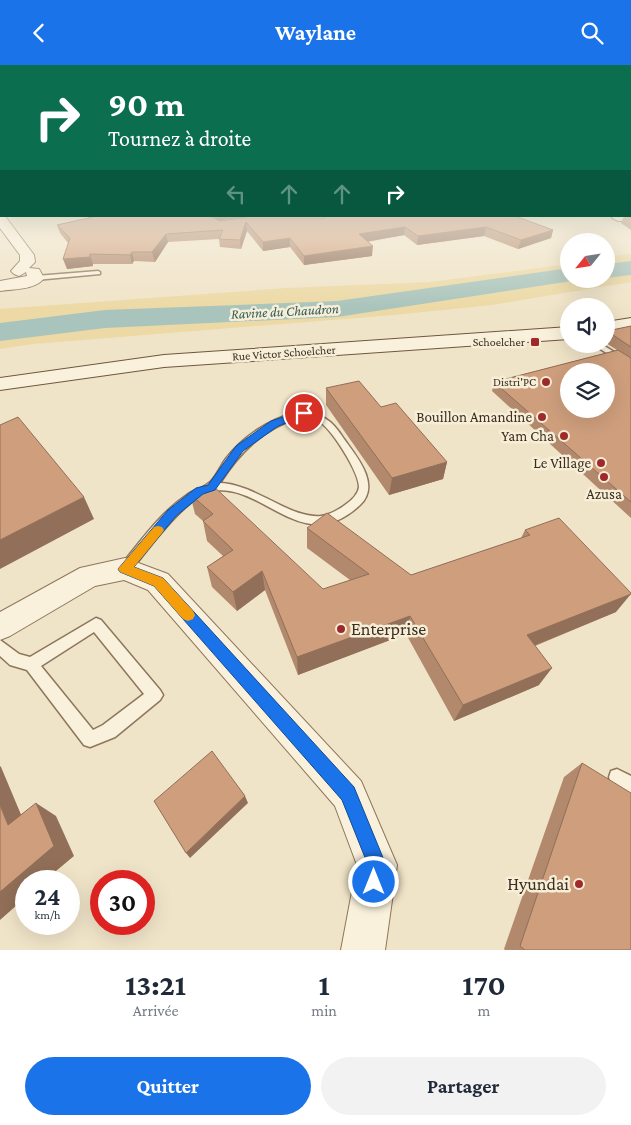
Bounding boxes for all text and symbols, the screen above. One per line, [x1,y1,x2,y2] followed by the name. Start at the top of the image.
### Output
[25,19,53,47] icon: back
[578,19,606,47] icon: search
[275,20,356,45] text: Waylane
[25,85,90,150] icon: right
[108,85,185,124] text: 90 m
[108,126,251,151] text: Tournez à droite
[222,180,250,208] icon: left
[275,180,303,208] icon: ahead
[328,180,356,208] icon: ahead
[381,180,409,208] icon: right
[560,233,615,287] north arrow
[560,233,615,418] map controls
[560,298,615,353] button: sound
[231,300,339,322] water label: Ravine du Chaudron
[473,335,526,349] place label: Schoelcher
[529,336,541,348] marker: Schoelcher
[232,342,337,364] street label: Rue Victor Schoelcher
[560,363,615,418] button: layers
[493,375,536,389] place label: Distri'PC
[540,376,552,388] marker: Distri'PC
[283,392,325,434] pin
[290,399,318,427] icon: arrive
[416,409,532,425] place label: Bouillon Amandine
[536,411,548,423] marker: Bouillon Amandine
[501,428,554,444] place label: Yam Cha
[558,430,570,442] marker: Yam Cha
[533,455,591,472] place label: Le Village
[595,457,607,469] marker: Le Village
[598,471,610,483] marker: Azusa
[586,486,622,502] place label: Azusa
[351,619,426,639] place label: Enterprise
[335,623,347,635] marker: Enterprise
[347,855,399,907] position arrow
[90,870,155,935] speed limit sign: 30
[507,874,569,894] place label: Hyundai
[573,878,585,890] marker: Hyundai
[34,883,61,910] text: 24
[35,908,60,922] text: km/h
[125,968,186,1001] text: 13:21
[318,968,330,1001] text: 1
[462,968,506,1001] text: 170
[133,1002,179,1019] text: Arrivée
[311,1002,337,1019] text: min
[478,1002,490,1019] text: m
[25,1057,311,1115] button: Quitter
[321,1057,606,1115] button: Partager

